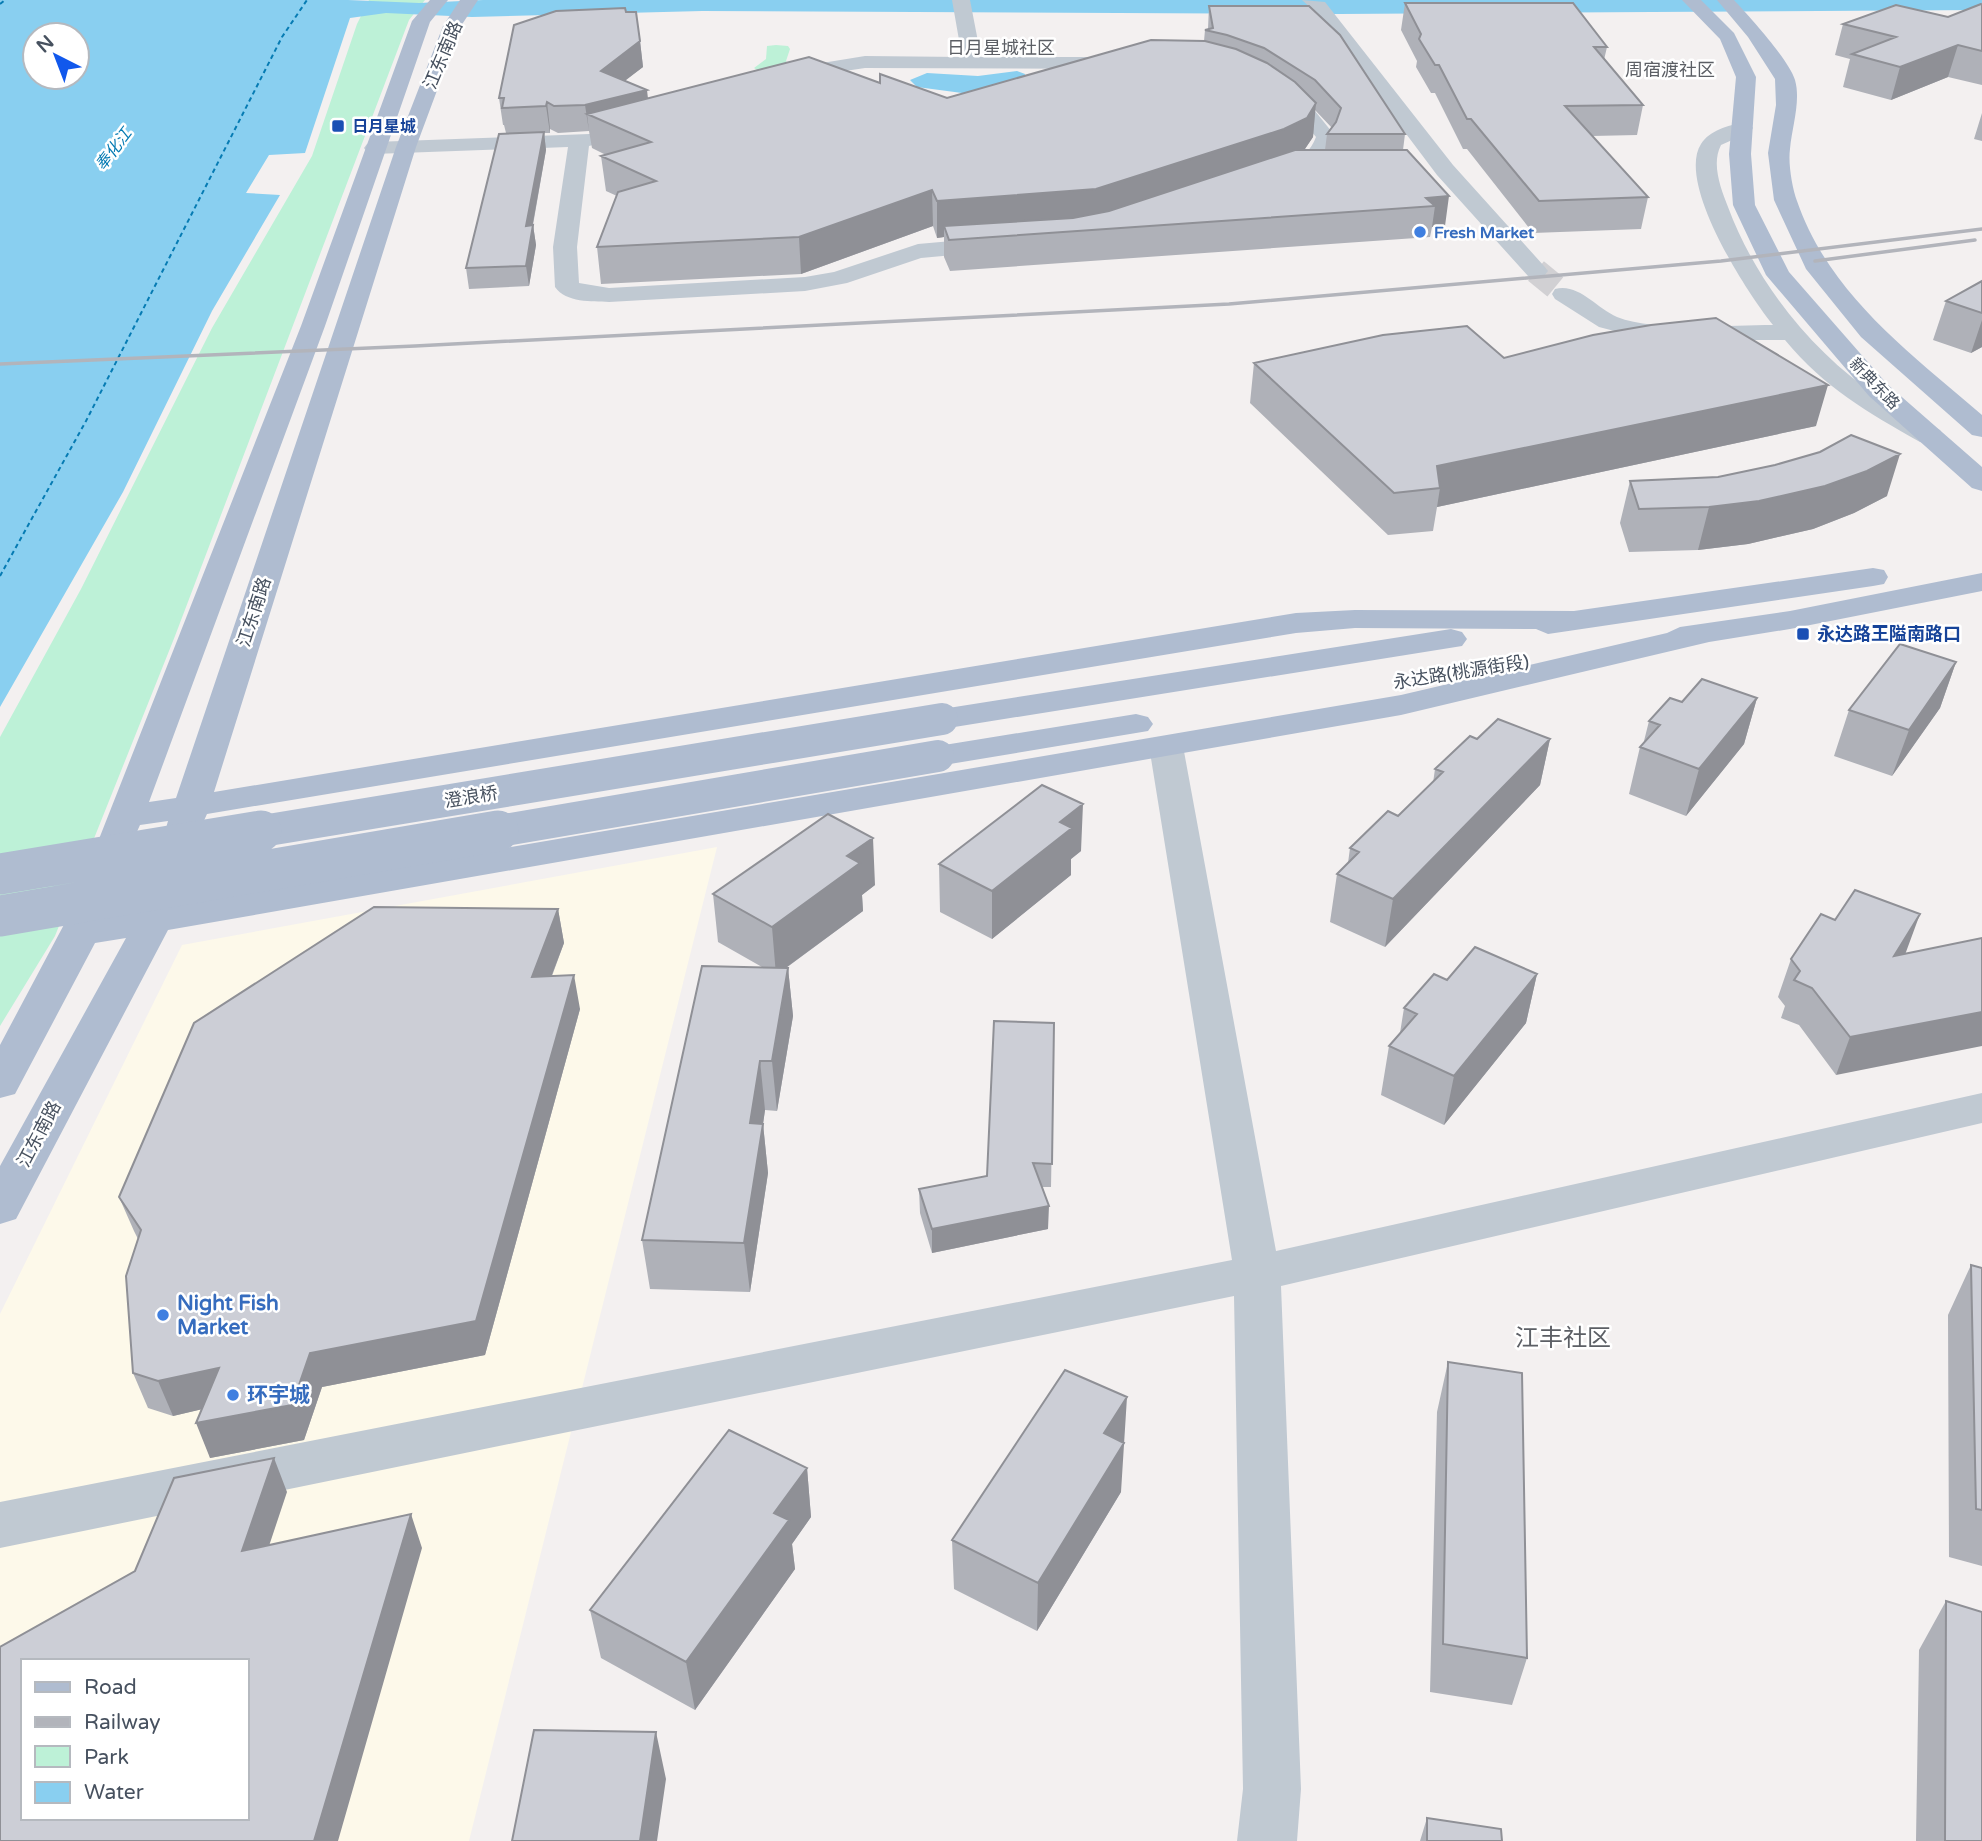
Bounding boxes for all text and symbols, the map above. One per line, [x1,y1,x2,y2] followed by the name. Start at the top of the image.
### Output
[419,18,467,92] street label: 江东南路
[21,21,91,91] north arrow
[32,31,58,57] text: N
[947,37,1055,59] district label: 日月星城社区
[1625,59,1715,81] district label: 周宿渡社区
[352,117,416,137] place label: 日月星城
[330,118,346,134] marker: 日月星城
[91,123,137,175] water label: 奉化江
[1434,223,1535,243] place label: Fresh Market
[1412,224,1428,240] marker: Fresh Market
[1845,354,1904,414] street label: 新典东路
[232,574,276,650] street label: 江东南路
[1817,623,1961,645] place label: 永达路王隘南路口
[1795,626,1811,642] marker: 永达路王隘南路口
[1392,650,1530,694] street label: 永达路(桃源街段)
[443,782,499,812] street label: 澄浪桥
[12,1097,66,1171] street label: 江东南路
[177,1291,279,1340] place label: Night Fish Market
[155,1307,171,1323] marker: Night Fish Market
[1515,1324,1611,1353] district label: 江丰社区
[247,1383,310,1408] place label: 环宇城
[225,1387,241,1403] marker: 环宇城
[21,1659,248,1820] legend
[84,1675,137,1700] text: Road
[84,1710,161,1735] text: Railway
[84,1745,129,1770] text: Park
[84,1780,144,1805] text: Water

